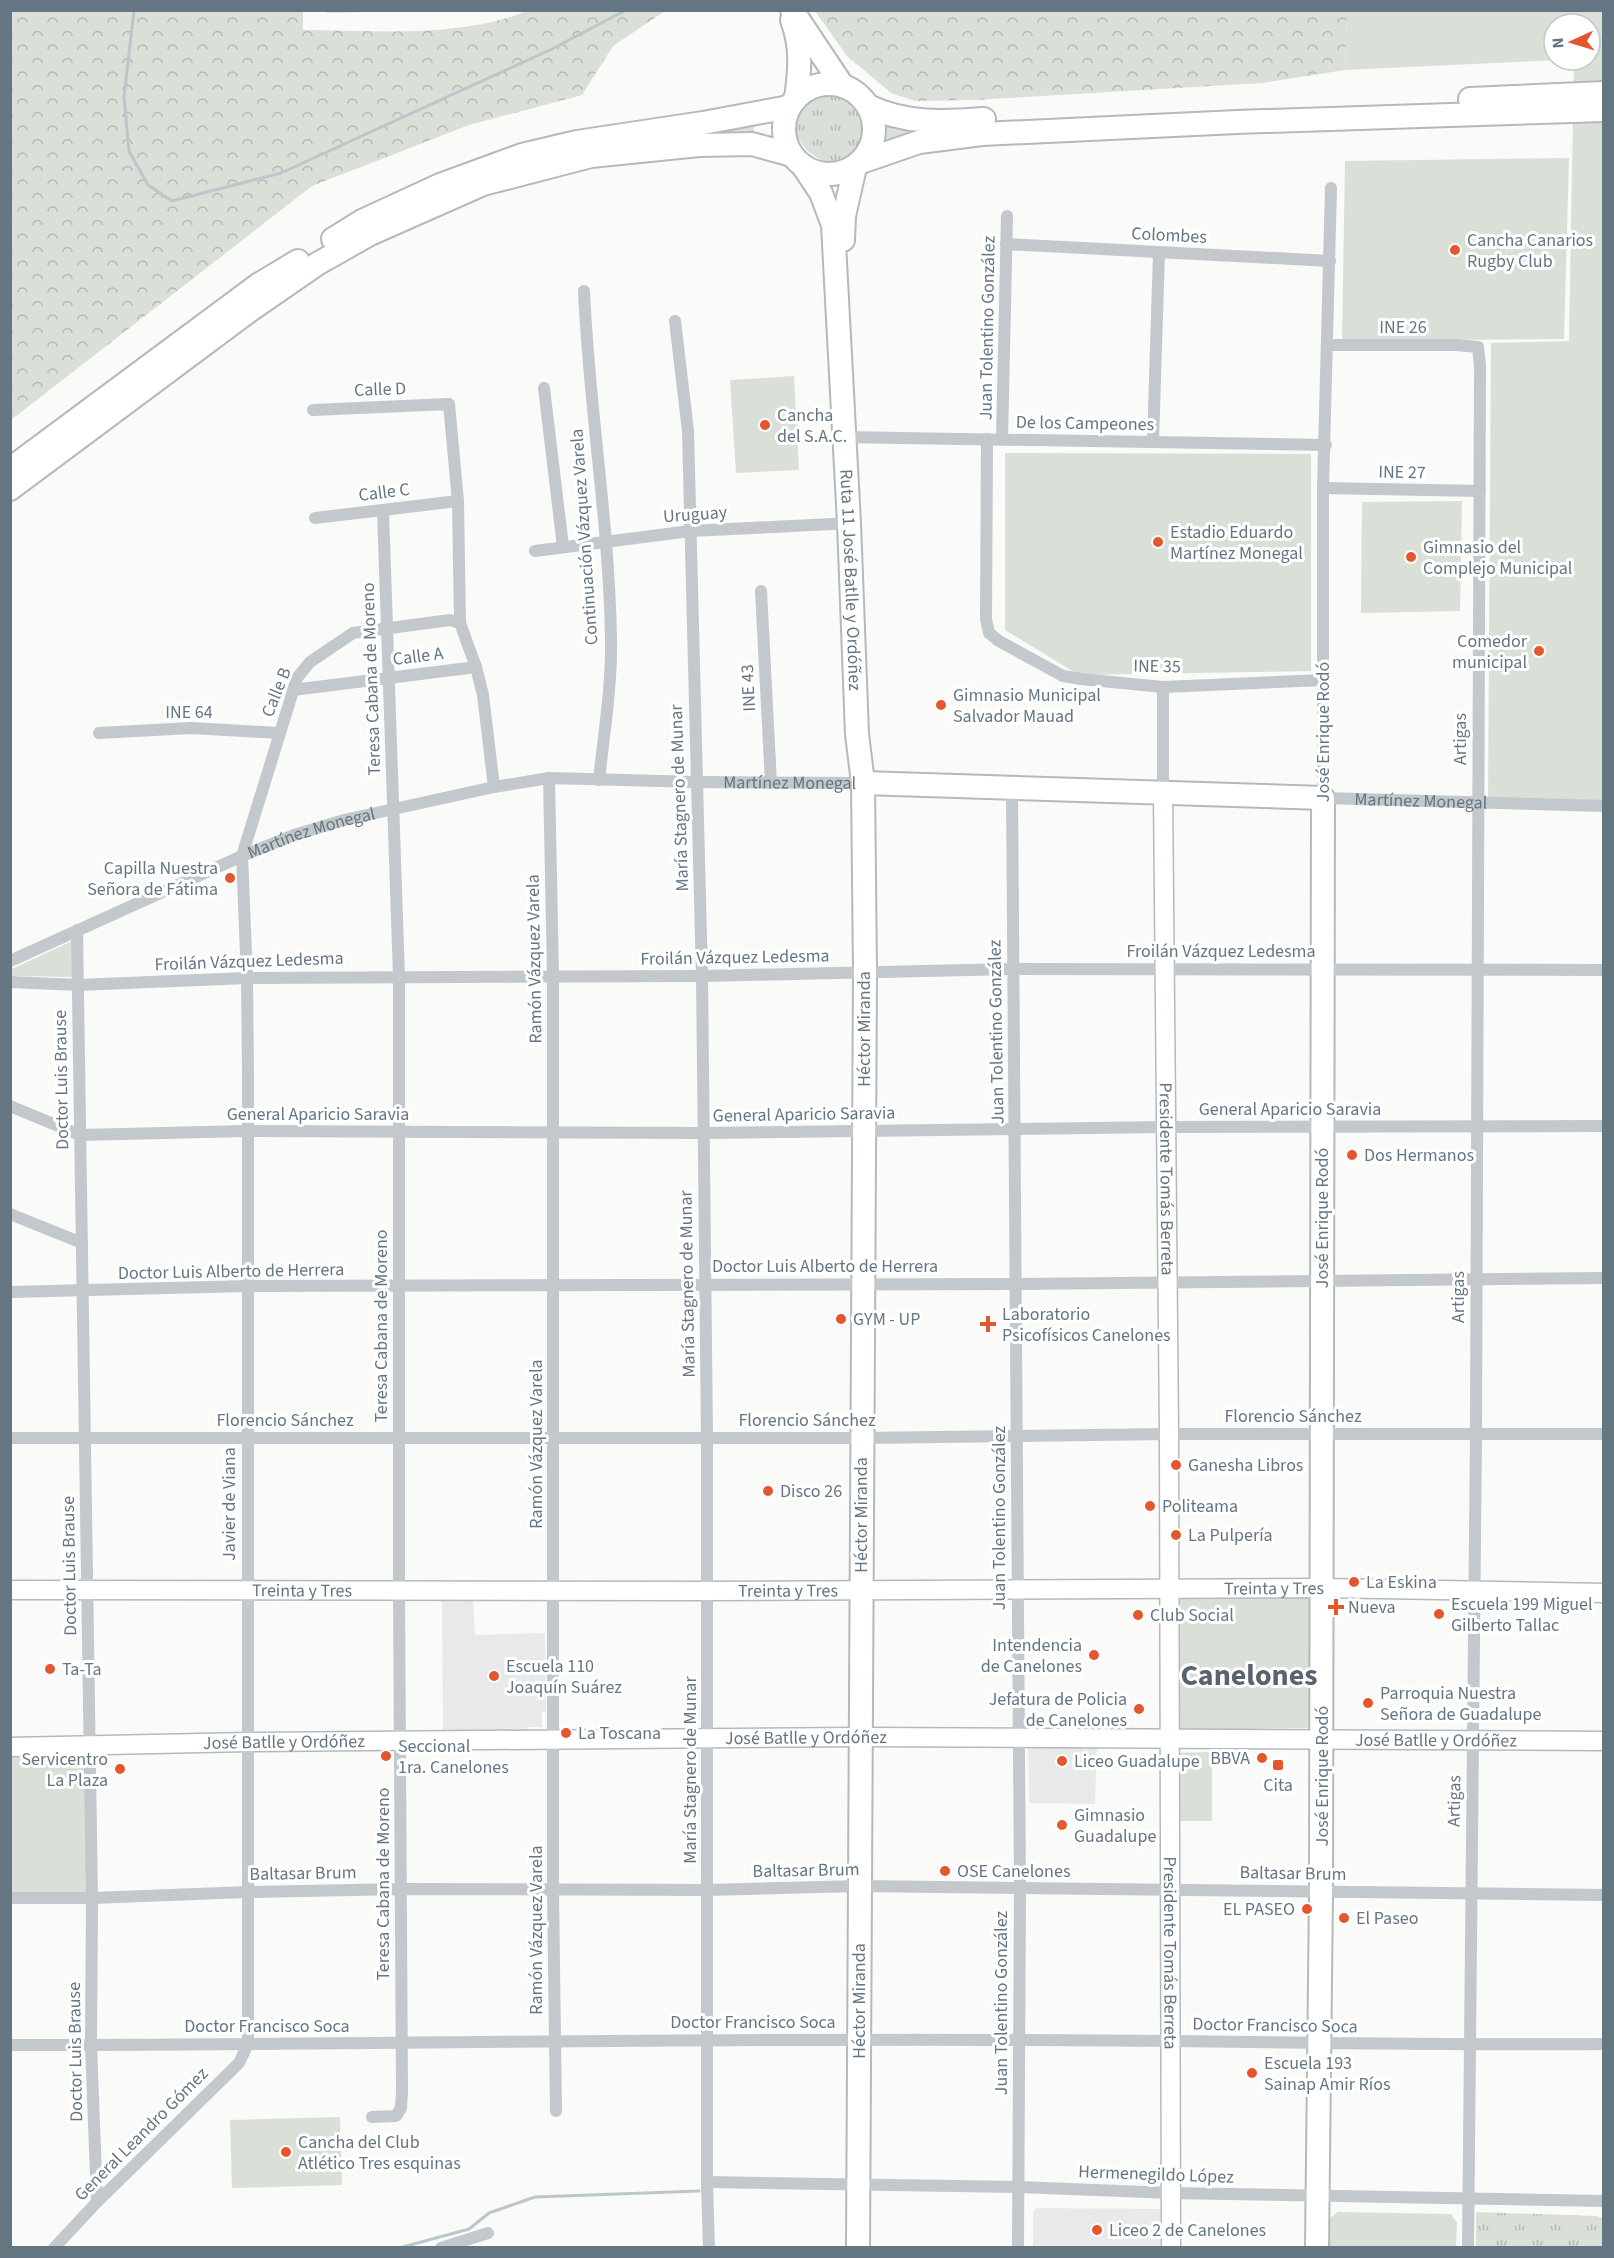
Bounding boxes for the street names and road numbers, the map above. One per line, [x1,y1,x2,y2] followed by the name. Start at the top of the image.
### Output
[1131,221,1207,250] street label: Colombes
[973,235,1002,420] street label: Juan Tolentino González
[1379,315,1427,340] street label: INE 26
[354,376,407,403] street label: Calle D
[1016,410,1154,437] street label: De los Campeones
[564,428,605,646] street label: Continuación Vázquez Varela
[1378,460,1426,485] street label: INE 27
[833,468,867,692] street label: Ruta 11 José Batlle y Ordóñez
[357,477,411,508] street label: Calle C
[662,500,728,529] street label: Uruguay
[356,582,387,776] street label: Teresa Cabana de Moreno
[391,641,445,672] street label: Calle A
[1133,654,1181,679] street label: INE 35
[1311,662,1336,802] street label: José Enrique Rodó
[255,664,298,721] street label: Calle B
[735,664,762,712] street label: INE 43
[165,700,213,725] street label: INE 64
[664,703,695,892] street label: María Stagnero de Munar
[1448,713,1473,765] street label: Artigas
[723,770,856,796] street label: Martínez Monegal
[1354,787,1488,816] street label: Martínez Monegal
[244,802,378,865] street label: Martínez Monegal
[521,874,548,1044] street label: Ramón Vázquez Varela
[982,939,1011,1124] street label: Juan Tolentino González
[1126,939,1316,964] street label: Froilán Vázquez Ledesma
[640,943,830,972] street label: Froilán Vázquez Ledesma
[154,946,344,977] street label: Froilán Vázquez Ledesma
[852,971,877,1087] street label: Héctor Miranda
[48,1010,75,1150] street label: Doctor Luis Brause
[1153,1082,1180,1276] street label: Presidente Tomás Berreta
[1199,1097,1381,1122] street label: General Aparicio Saravia
[712,1100,896,1129] street label: General Aparicio Saravia
[227,1102,409,1127] street label: General Aparicio Saravia
[1310,1148,1335,1288] street label: José Enrique Rodó
[673,1189,702,1378] street label: María Stagnero de Munar
[369,1229,394,1423] street label: Teresa Cabana de Moreno
[712,1254,938,1279] street label: Doctor Luis Alberto de Herrera
[118,1257,344,1286] street label: Doctor Luis Alberto de Herrera
[1446,1271,1471,1323] street label: Artigas
[524,1359,549,1529] street label: Ramón Vázquez Varela
[1224,1404,1362,1429] street label: Florencio Sánchez
[216,1408,354,1433] street label: Florencio Sánchez
[738,1408,876,1433] street label: Florencio Sánchez
[987,1425,1012,1610] street label: Juan Tolentino González
[217,1447,242,1561] street label: Javier de Viana
[849,1457,874,1573] street label: Héctor Miranda
[56,1496,83,1636] street label: Doctor Luis Brause
[1224,1576,1324,1601] street label: Treinta y Tres
[252,1578,352,1603] street label: Treinta y Tres
[738,1578,838,1604] street label: Treinta y Tres
[678,1676,703,1864] street label: María Stagnero de Munar
[1310,1706,1335,1846] street label: José Enrique Rodó
[725,1725,887,1751] street label: José Batlle y Ordóñez
[1355,1728,1517,1754] street label: José Batlle y Ordóñez
[203,1729,365,1756] street label: José Batlle y Ordóñez
[1442,1775,1467,1827] street label: Artigas
[371,1787,396,1981] street label: Teresa Cabana de Moreno
[524,1845,549,2015] street label: Ramón Vázquez Varela
[1157,1856,1183,2050] street label: Presidente Tomás Berreta
[752,1857,860,1884] street label: Baltasar Brum
[249,1860,357,1887] street label: Baltasar Brum
[1239,1860,1347,1887] street label: Baltasar Brum
[989,1910,1014,2095] street label: Juan Tolentino González
[847,1943,872,2059] street label: Héctor Miranda
[62,1982,89,2122] street label: Doctor Luis Brause
[670,2010,836,2035] street label: Doctor Francisco Soca
[1192,2012,1358,2039] street label: Doctor Francisco Soca
[184,2014,350,2039] street label: Doctor Francisco Soca
[69,2062,214,2207] street label: General Leandro Gómez
[1078,2159,1235,2190] street label: Hermenegildo López

